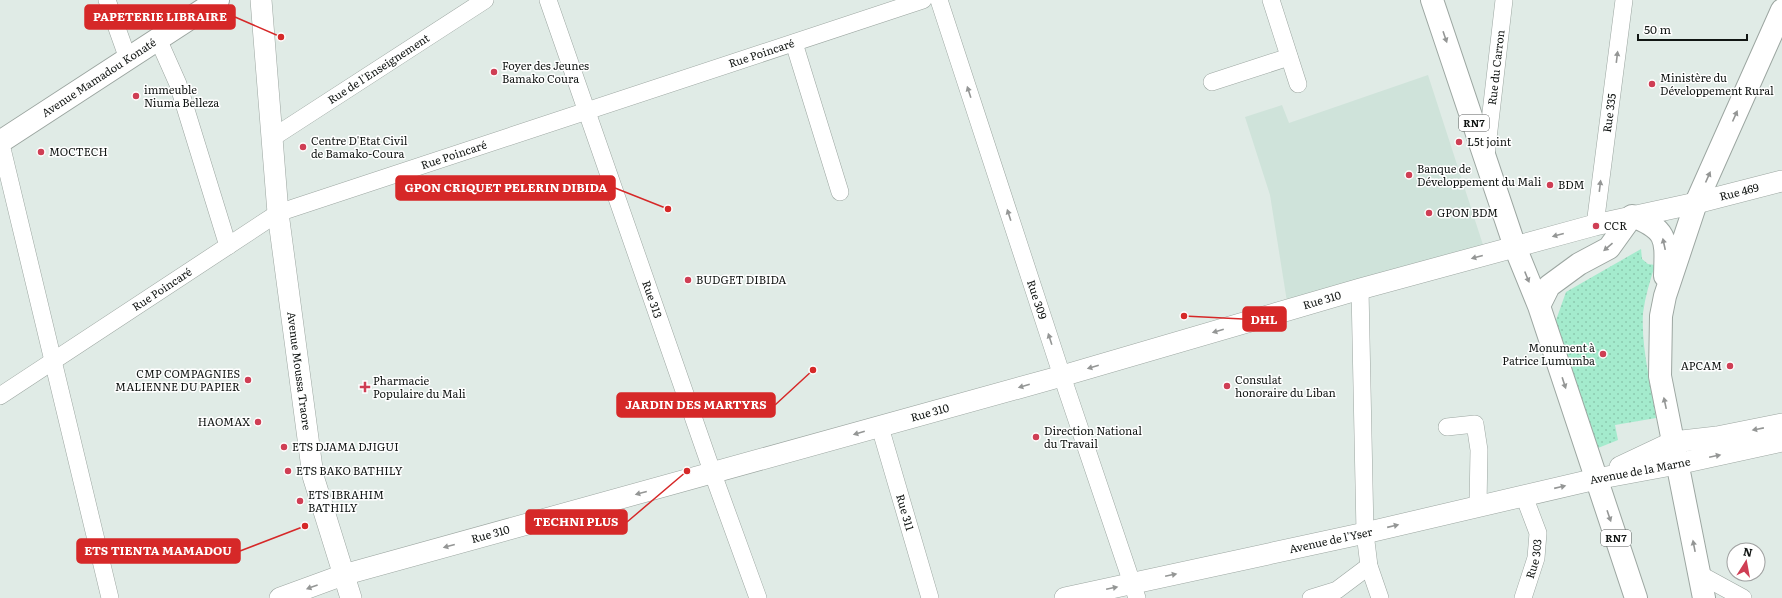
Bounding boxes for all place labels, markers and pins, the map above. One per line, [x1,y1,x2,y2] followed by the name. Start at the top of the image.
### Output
[85,5,235,29] callout: PAPETERIE LIBRAIRE
[502,57,589,86] place label: Foyer des Jeunes Bamako Coura
[489,67,499,77] marker: Foyer des Jeunes Bamako Coura
[1660,69,1774,98] place label: Ministère du Développement Rural
[1647,79,1657,89] marker: Ministère du Développement Rural
[144,81,219,110] place label: immeuble Niuma Belleza
[131,91,141,101] marker: immeuble Niuma Belleza
[311,132,408,161] place label: Centre D'Etat Civil de Bamako-Coura
[1467,133,1512,149] place label: L5t joint
[1454,137,1464,147] marker: L5t joint
[298,142,308,152] marker: Centre D'Etat Civil de Bamako-Coura
[49,143,108,159] place label: MOCTECH
[36,147,46,157] marker: MOCTECH
[1417,160,1542,189] place label: Banque de Développement du Mali
[1404,170,1414,180] marker: Banque de Développement du Mali
[396,176,615,200] callout: GPON CRIQUET PELERIN DIBIDA
[1558,176,1585,192] place label: BDM
[1545,180,1555,190] marker: BDM
[1437,204,1498,220] place label: GPON BDM
[1424,208,1434,218] marker: GPON BDM
[1604,217,1627,233] place label: CCR
[1591,221,1601,231] marker: CCR
[696,271,786,287] place label: BUDGET DIBIDA
[683,275,693,285] marker: BUDGET DIBIDA
[1243,307,1286,331] callout: DHL
[1502,339,1595,368] place label: Monument à Patrice Lumumba
[1598,349,1608,359] marker: Monument à Patrice Lumumba
[1681,357,1722,373] place label: APCAM
[1725,361,1735,371] marker: APCAM
[115,365,240,394] place label: CMP COMPAGNIES MALIENNE DU PAPIER
[1235,371,1336,400] place label: Consulat honoraire du Liban
[373,372,466,401] place label: Pharmacie Populaire du Mali
[243,375,253,385] marker: CMP COMPAGNIES MALIENNE DU PAPIER
[1222,381,1232,391] marker: Consulat honoraire du Liban
[360,382,370,392] marker: Pharmacie Populaire du Mali
[617,393,775,417] callout: JARDIN DES MARTYRS
[198,413,250,429] place label: HAOMAX
[253,417,263,427] marker: HAOMAX
[1044,422,1142,451] place label: Direction National du Travail
[1031,432,1041,442] marker: Direction National du Travail
[292,438,399,454] place label: ETS DJAMA DJIGUI
[279,442,289,452] marker: ETS DJAMA DJIGUI
[296,462,403,478] place label: ETS BAKO BATHILY
[283,466,293,476] marker: ETS BAKO BATHILY
[308,486,384,515] place label: ETS IBRAHIM BATHILY
[295,496,305,506] marker: ETS IBRAHIM BATHILY
[526,510,627,534] callout: TECHNI PLUS
[77,539,240,563] callout: ETS TIENTA MAMADOU

